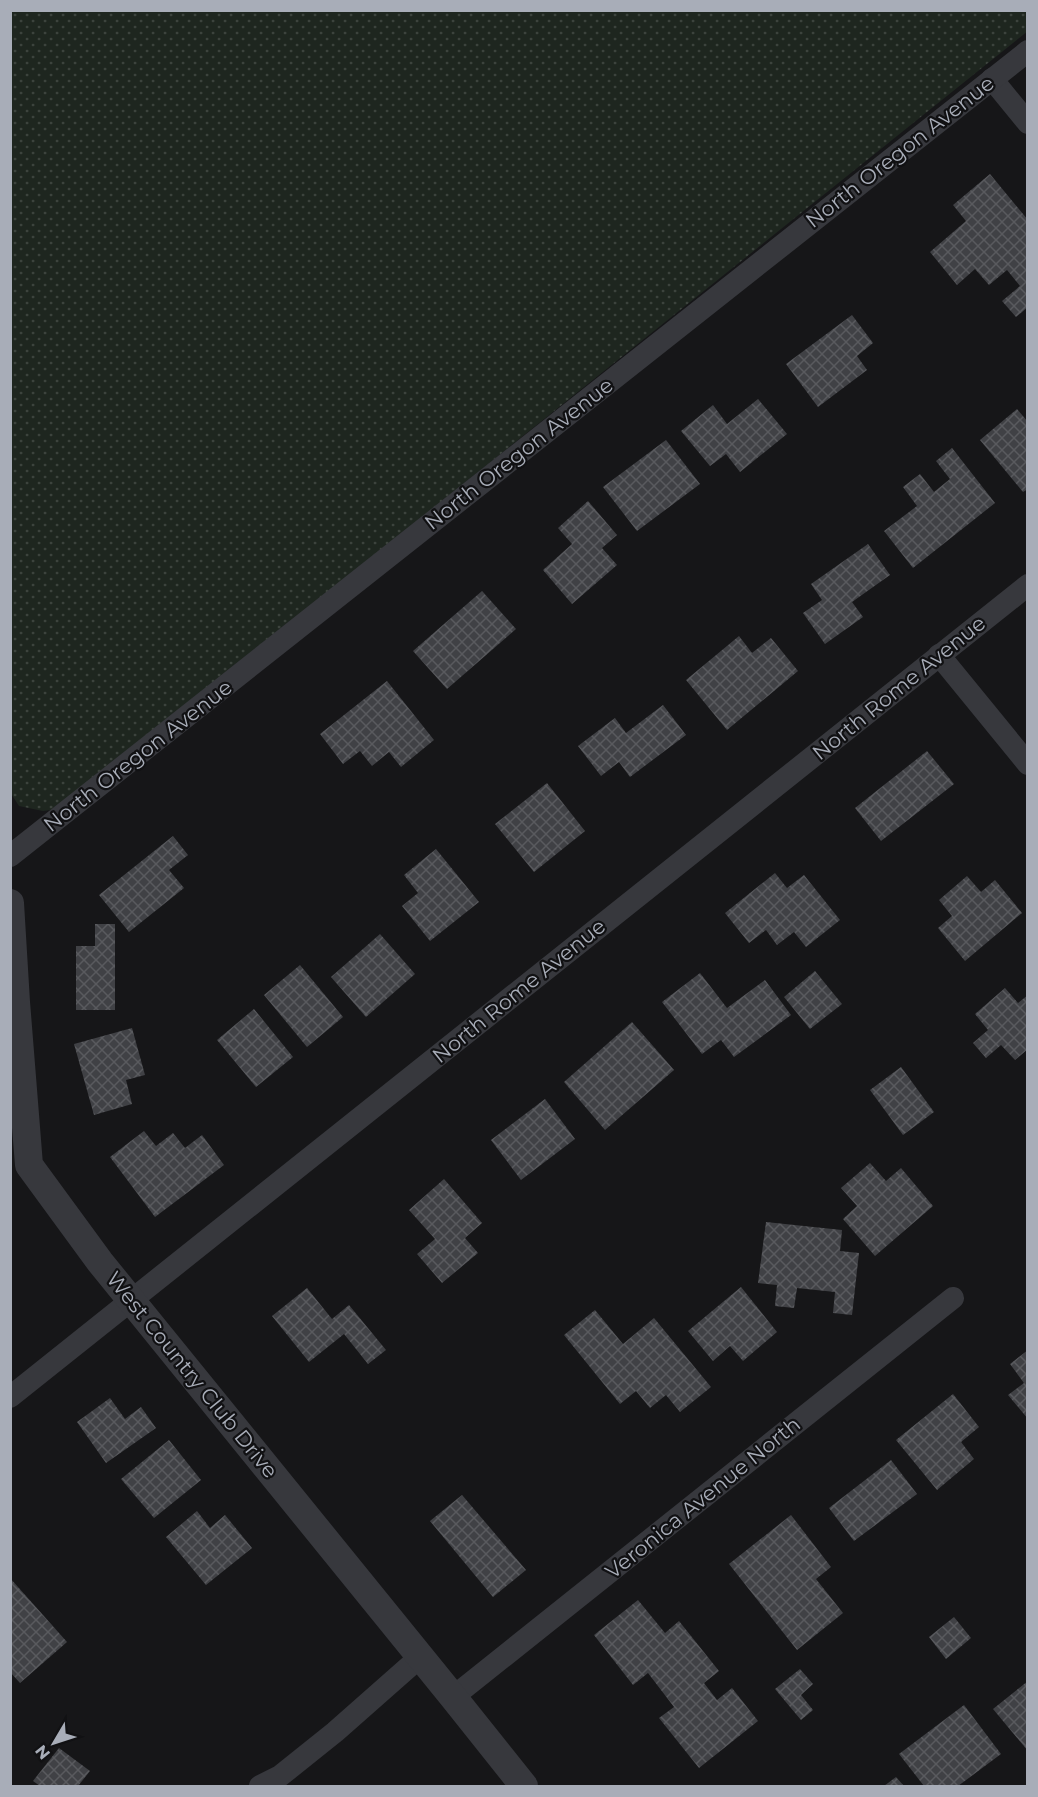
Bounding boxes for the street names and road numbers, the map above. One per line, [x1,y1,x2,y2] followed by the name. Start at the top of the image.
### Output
[801,70,999,233] street label: North Oregon Avenue
[420,372,618,535] street label: North Oregon Avenue
[807,610,990,765] street label: North Rome Avenue
[39,674,237,837] street label: North Oregon Avenue
[427,913,610,1068] street label: North Rome Avenue
[101,1267,283,1483] street label: West Country Club Drive
[600,1411,805,1584] street label: Veronica Avenue North

